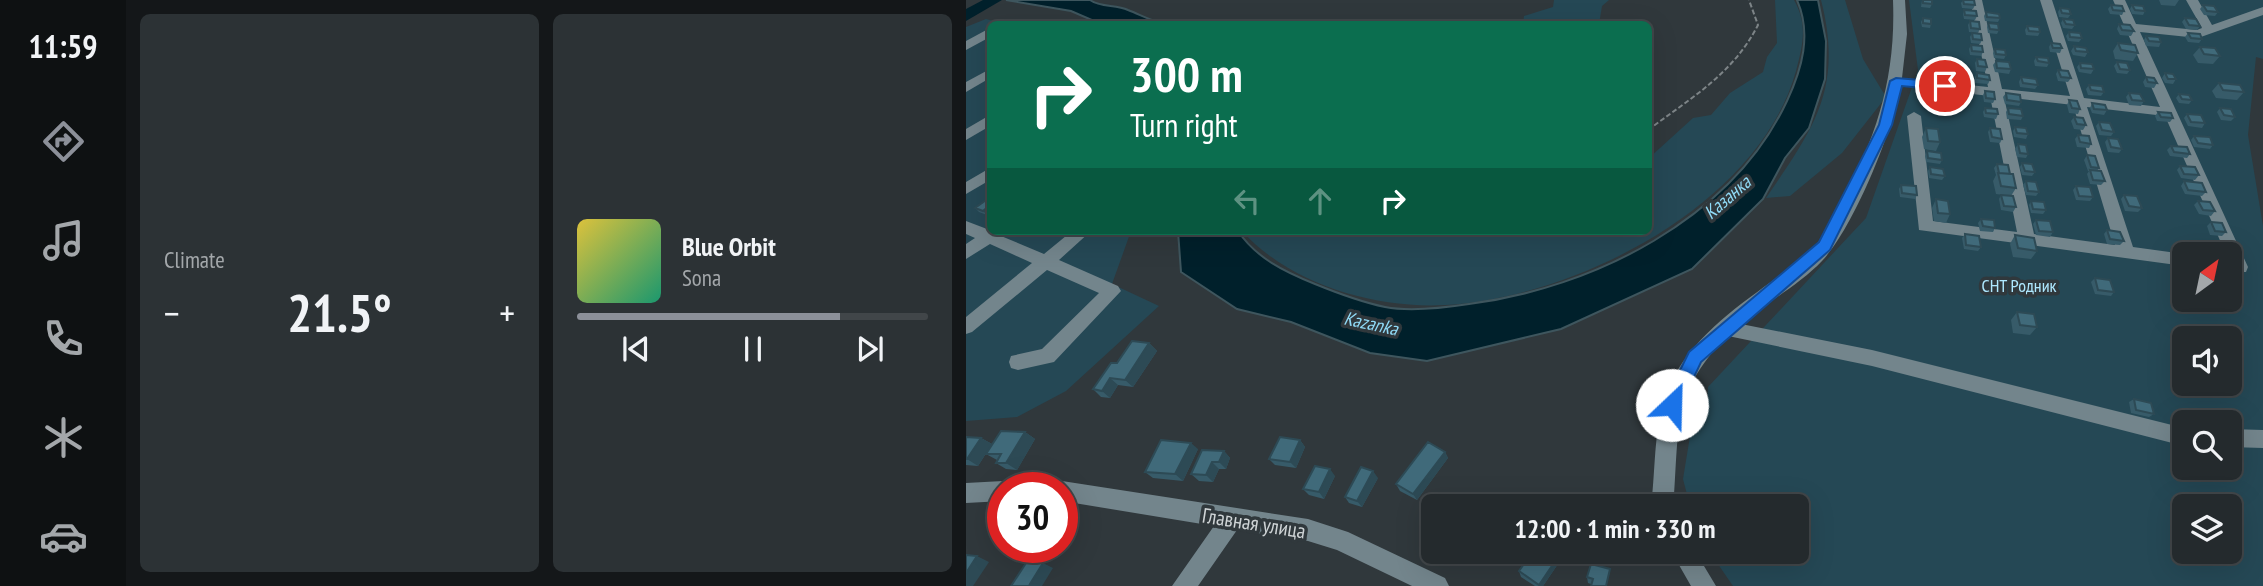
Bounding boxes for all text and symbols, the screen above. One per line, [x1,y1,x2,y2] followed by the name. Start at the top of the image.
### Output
[28,25,98,67] text: 11:59
[1130,42,1243,106] text: 300 m
[1015,49,1106,140] icon: right
[1915,56,1975,116] pin
[1926,67,1964,105] icon: arrive
[1130,104,1238,146] text: Turn right
[39,117,88,166] icon: directions
[1699,169,1756,224] water label: Казанка
[1228,182,1266,220] icon: left
[1301,182,1339,220] icon: ahead
[1374,182,1412,220] icon: right
[39,216,88,265] icon: music
[682,230,776,263] text: Blue Orbit
[2172,242,2242,312] north arrow
[2172,242,2242,564] map controls
[164,245,225,274] text: Climate
[682,263,721,292] text: Sona
[1981,274,2057,297] park label: СНТ Родник
[287,279,392,346] text: 21.5°
[164,288,180,337] text: −
[499,288,515,337] text: +
[1342,306,1401,341] water label: Kazanka
[39,314,88,363] icon: phone
[2172,326,2242,396] button: sound
[617,330,655,368] icon: previous
[734,330,772,368] icon: pause
[851,330,889,368] icon: next
[1635,368,1709,442] position arrow
[2172,410,2242,480] button: search
[39,413,88,462] icon: climate
[987,472,1078,563] speed limit sign: 30
[2172,494,2242,564] button: layers
[1200,502,1308,544] street label: Главная улица
[39,512,88,561] icon: car
[1515,512,1715,545] text: 12:00 · 1 min · 330 m

